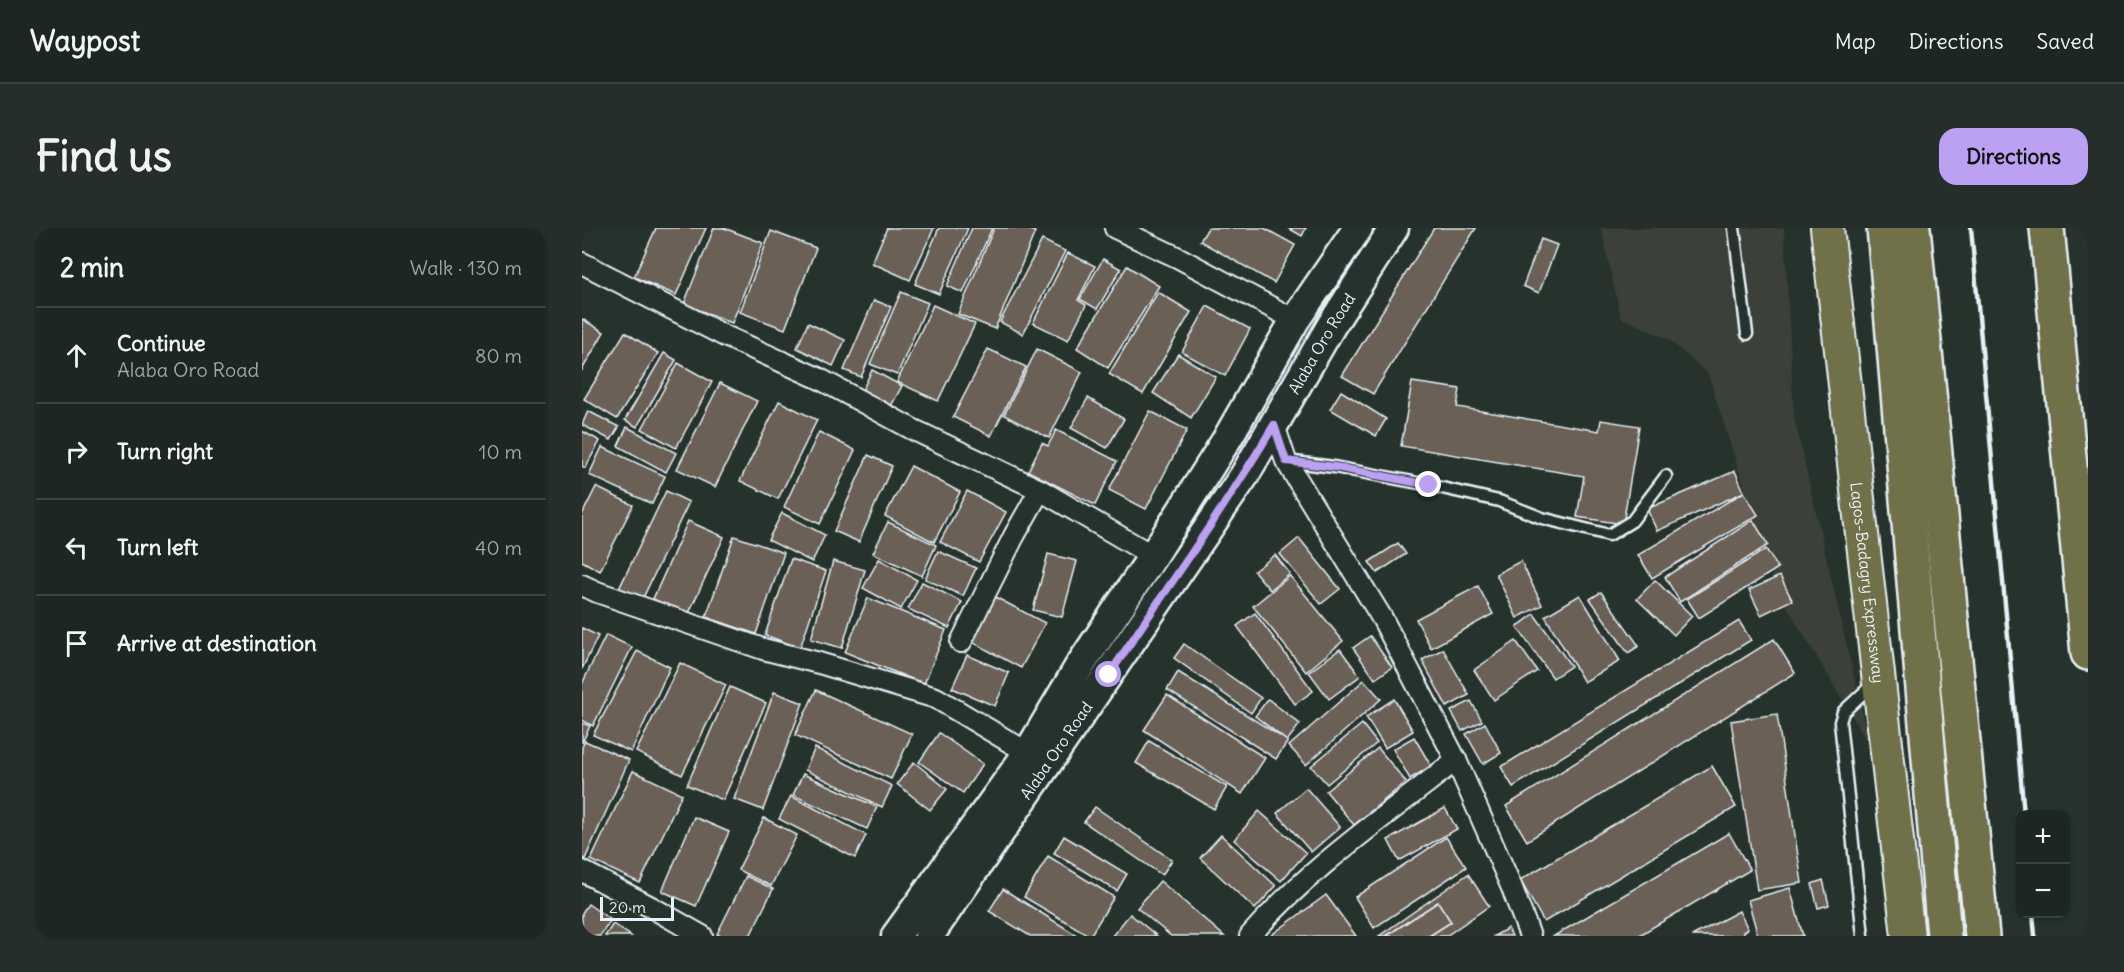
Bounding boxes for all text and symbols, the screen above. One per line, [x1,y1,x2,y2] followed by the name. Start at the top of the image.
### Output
[30,23,140,59] text: Waypost
[1835,28,1876,55] text: Map
[1909,28,2003,55] text: Directions
[2036,28,2094,55] text: Saved
[1939,128,2088,185] button: Directions
[36,130,172,182] text: Find us
[60,251,124,284] text: 2 min
[410,255,522,280] text: Walk · 130 m
[1284,289,1359,398] street label: Alaba Oro Road
[117,329,206,357] text: Continue
[60,339,93,372] icon: ahead
[475,343,522,368] text: 80 m
[117,357,259,382] text: Alaba Oro Road
[60,435,93,468] icon: right
[117,437,213,465] text: Turn right
[479,439,522,464] text: 10 m
[1415,471,1441,497] route end
[1846,481,1889,684] street label: Lagos-Badagry Expressway
[60,531,93,564] icon: left
[117,533,198,561] text: Turn left
[475,535,522,560] text: 40 m
[60,627,93,660] icon: arrive
[117,629,317,657] text: Arrive at destination
[1095,661,1121,687] route start
[1016,698,1097,803] street label: Alaba Oro Road
[2016,810,2070,918] map controls
[2016,810,2070,864] button: +
[2016,864,2070,918] button: −
[600,894,674,922] scale bar
[609,897,646,917] text: 20 m

